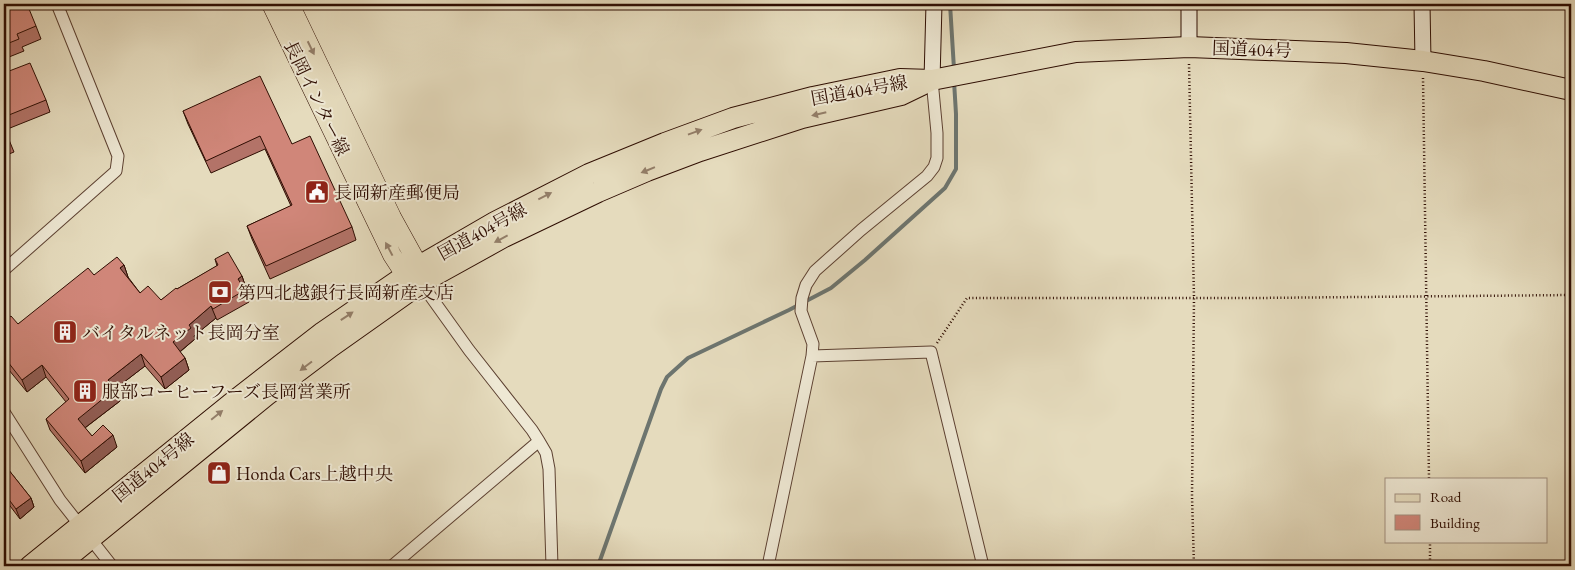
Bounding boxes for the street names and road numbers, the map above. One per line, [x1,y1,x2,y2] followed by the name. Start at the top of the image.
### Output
[1212,36,1292,62] street label: 国道404号
[279,37,355,159] street label: 長岡インター線
[809,70,909,110] street label: 国道404号線
[434,197,530,265] street label: 国道404号線
[108,427,198,507] street label: 国道404号線

